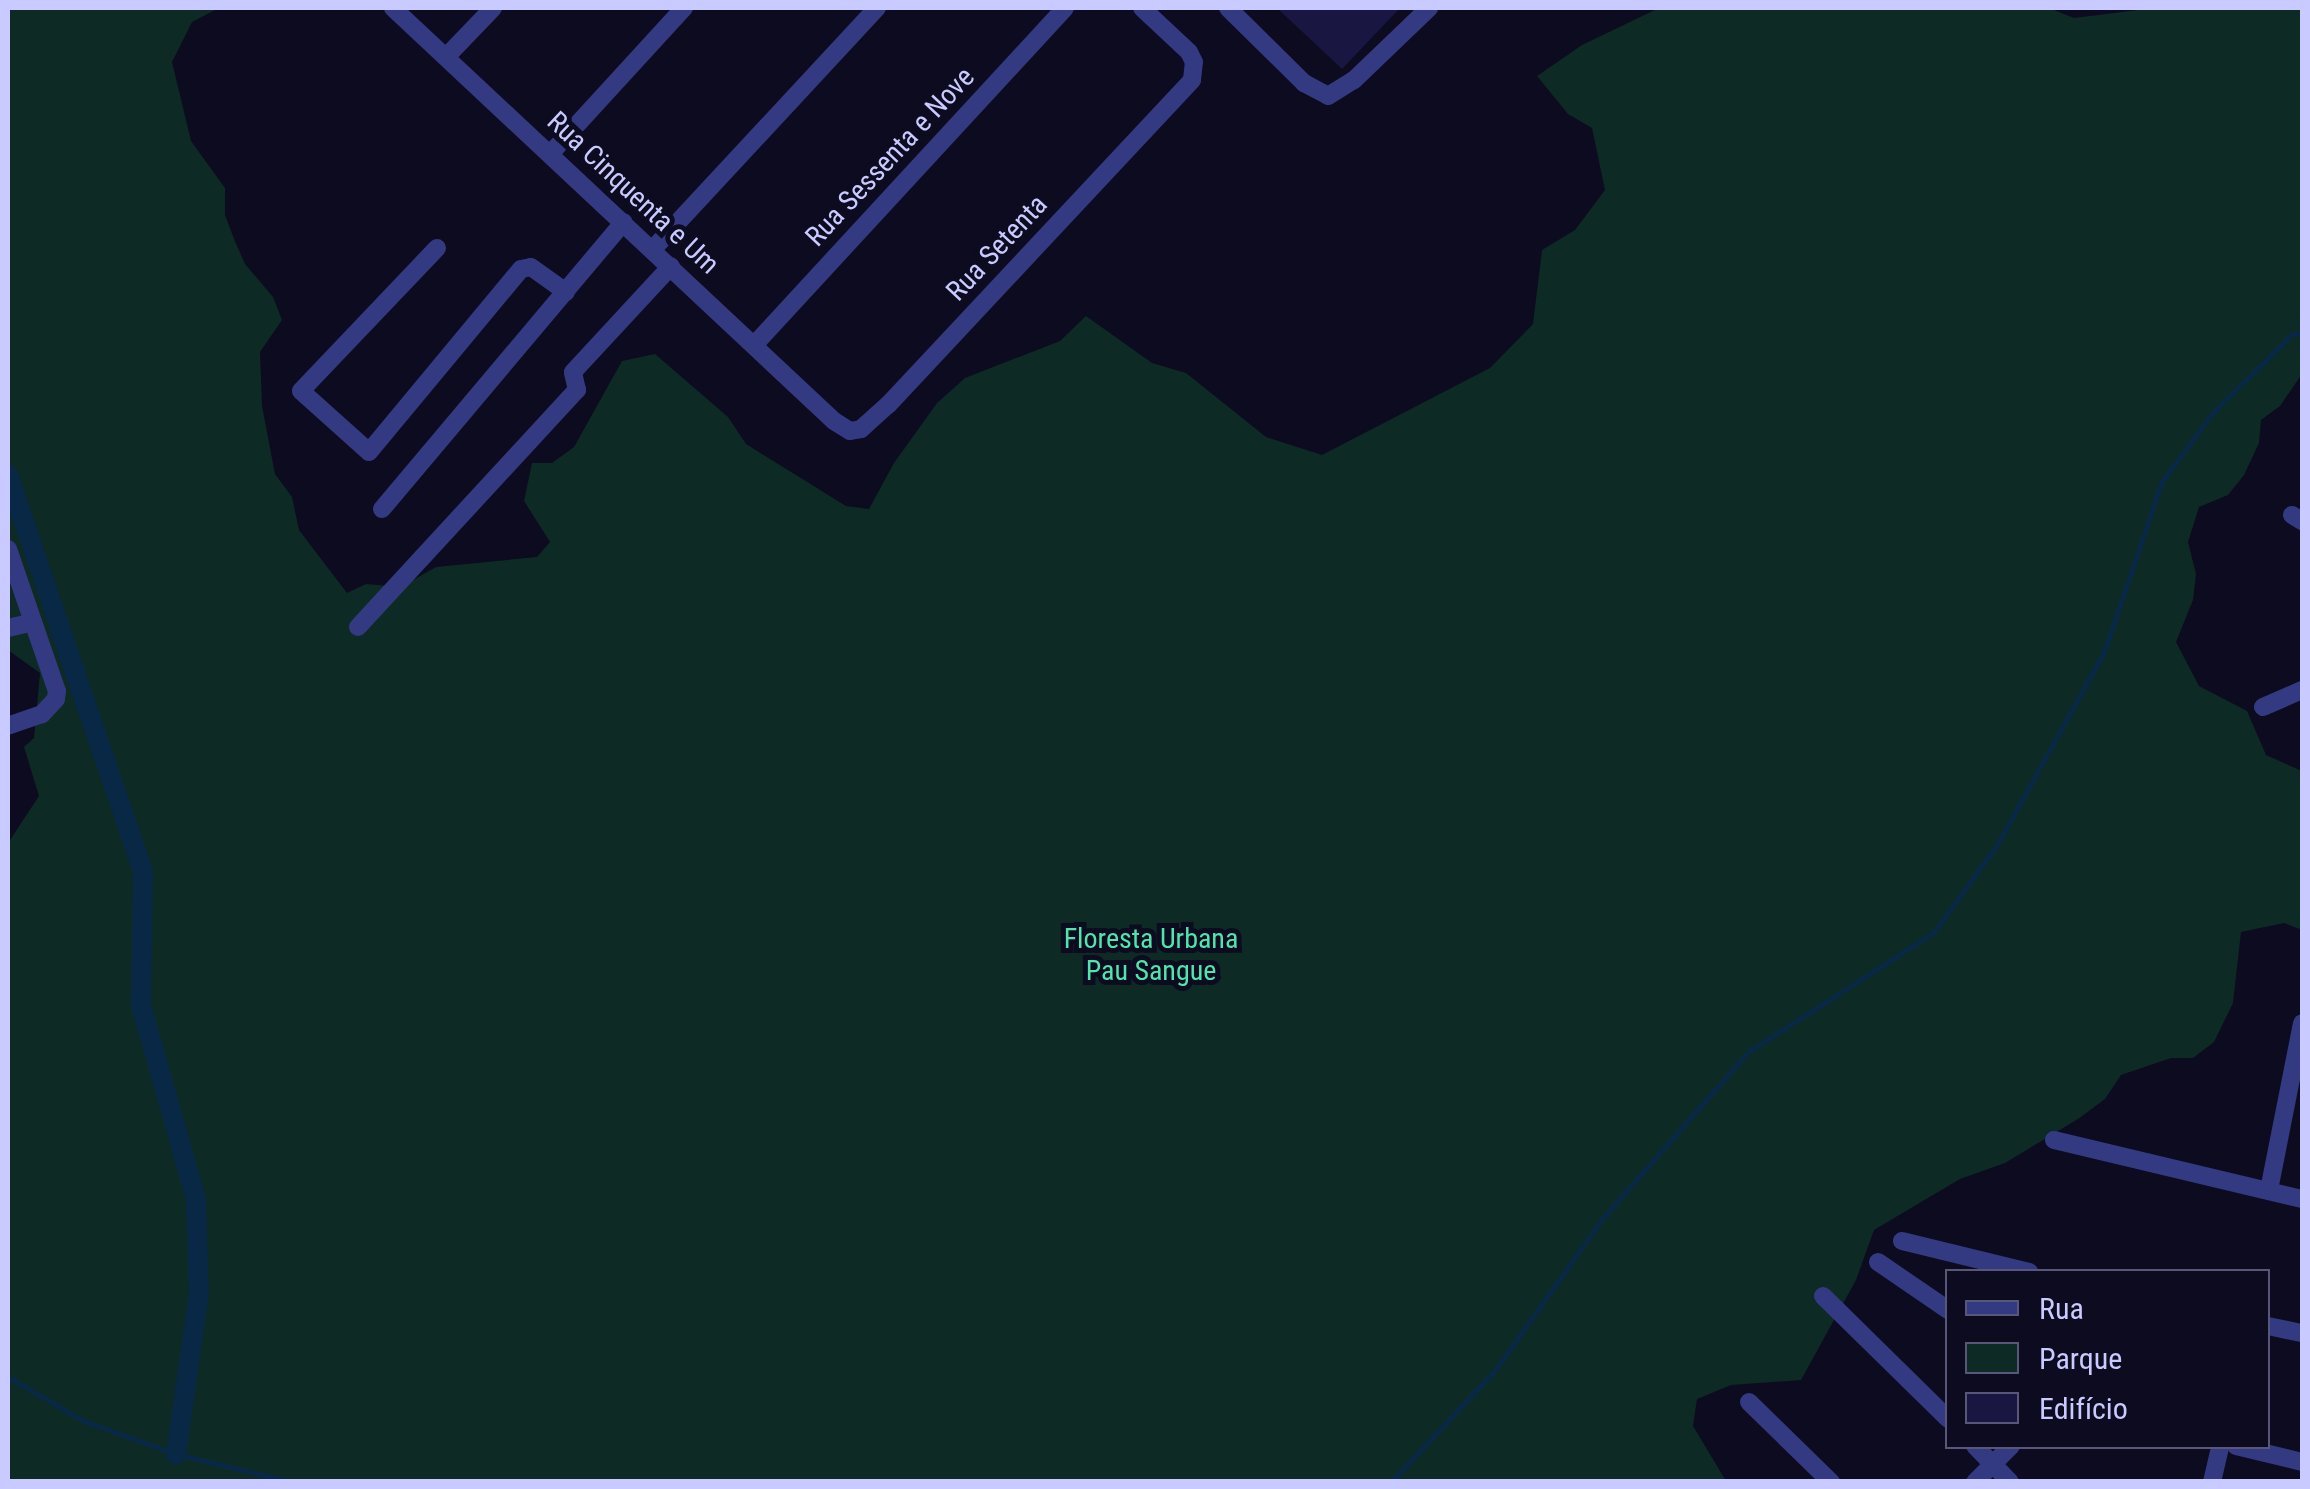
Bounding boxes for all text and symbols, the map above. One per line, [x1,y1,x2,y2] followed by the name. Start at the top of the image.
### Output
[799,61,981,253] street label: Rua Sessenta e Nove
[540,105,726,281] street label: Rua Cinquenta e Um
[940,188,1054,308] street label: Rua Setenta
[1064,922,1238,988] park label: Floresta Urbana Pau Sangue
[1945,1269,2270,1449] legend
[2039,1291,2084,1326] text: Rua
[2039,1341,2122,1376] text: Parque
[2039,1391,2128,1426] text: Edifício

